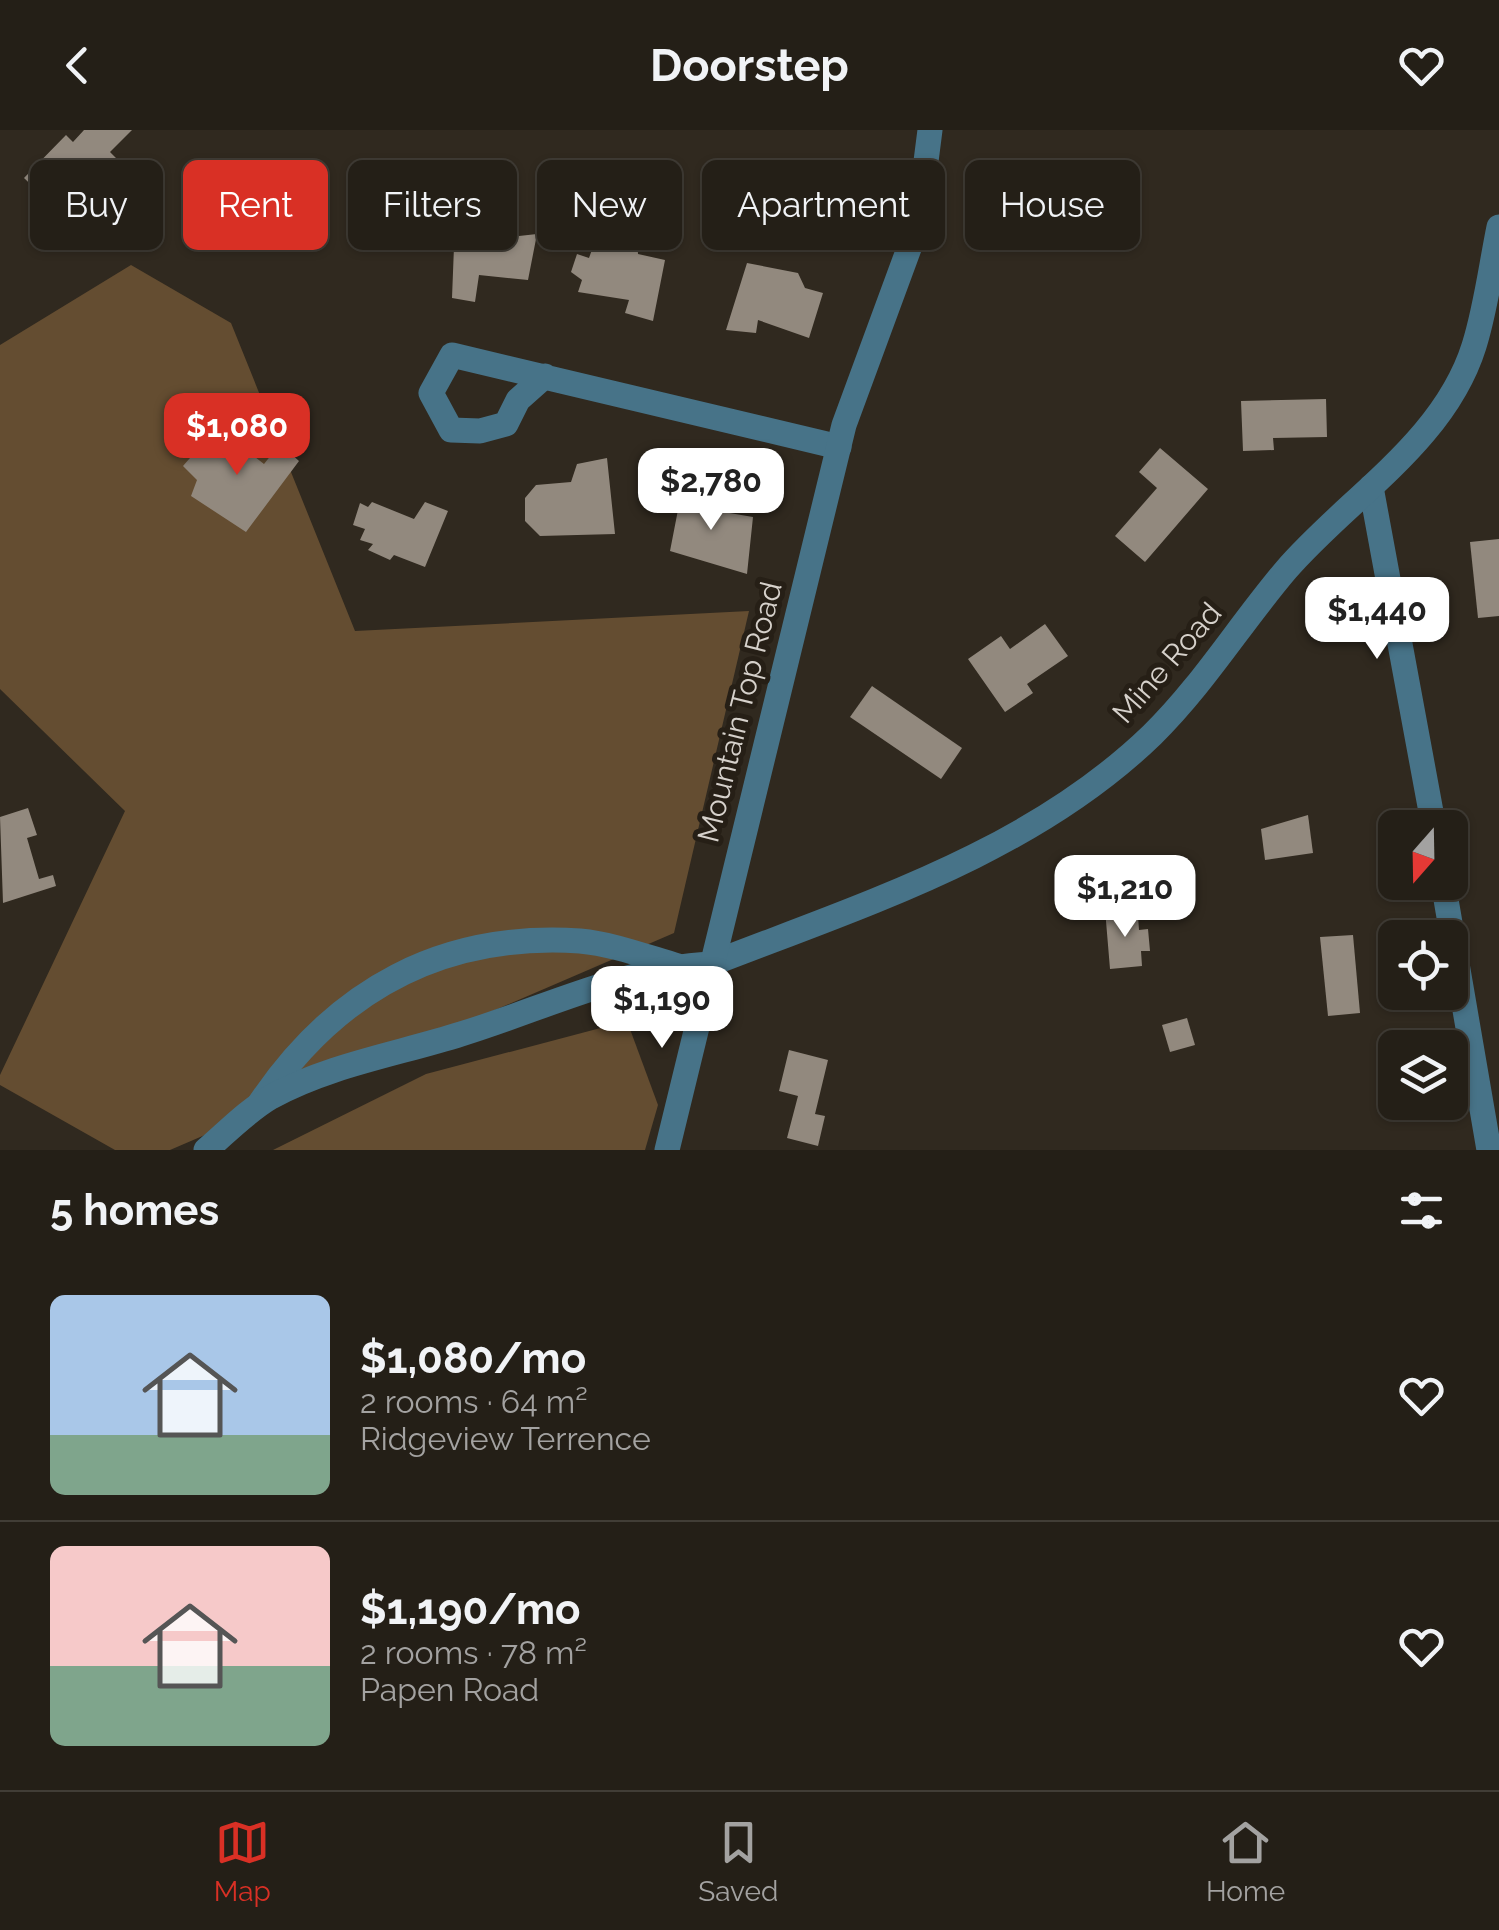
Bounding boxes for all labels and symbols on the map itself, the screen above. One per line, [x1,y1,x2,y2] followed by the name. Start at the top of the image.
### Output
[156,393,318,478] pin: $1,080
[630,448,792,533] pin: $2,780
[1296,577,1458,662] pin: $1,440
[690,578,789,846] street label: Mountain Top Road
[1105,596,1228,730] street label: Mine Road
[1378,810,1468,900] north arrow
[1044,855,1206,940] pin: $1,210
[581,966,743,1051] pin: $1,190

